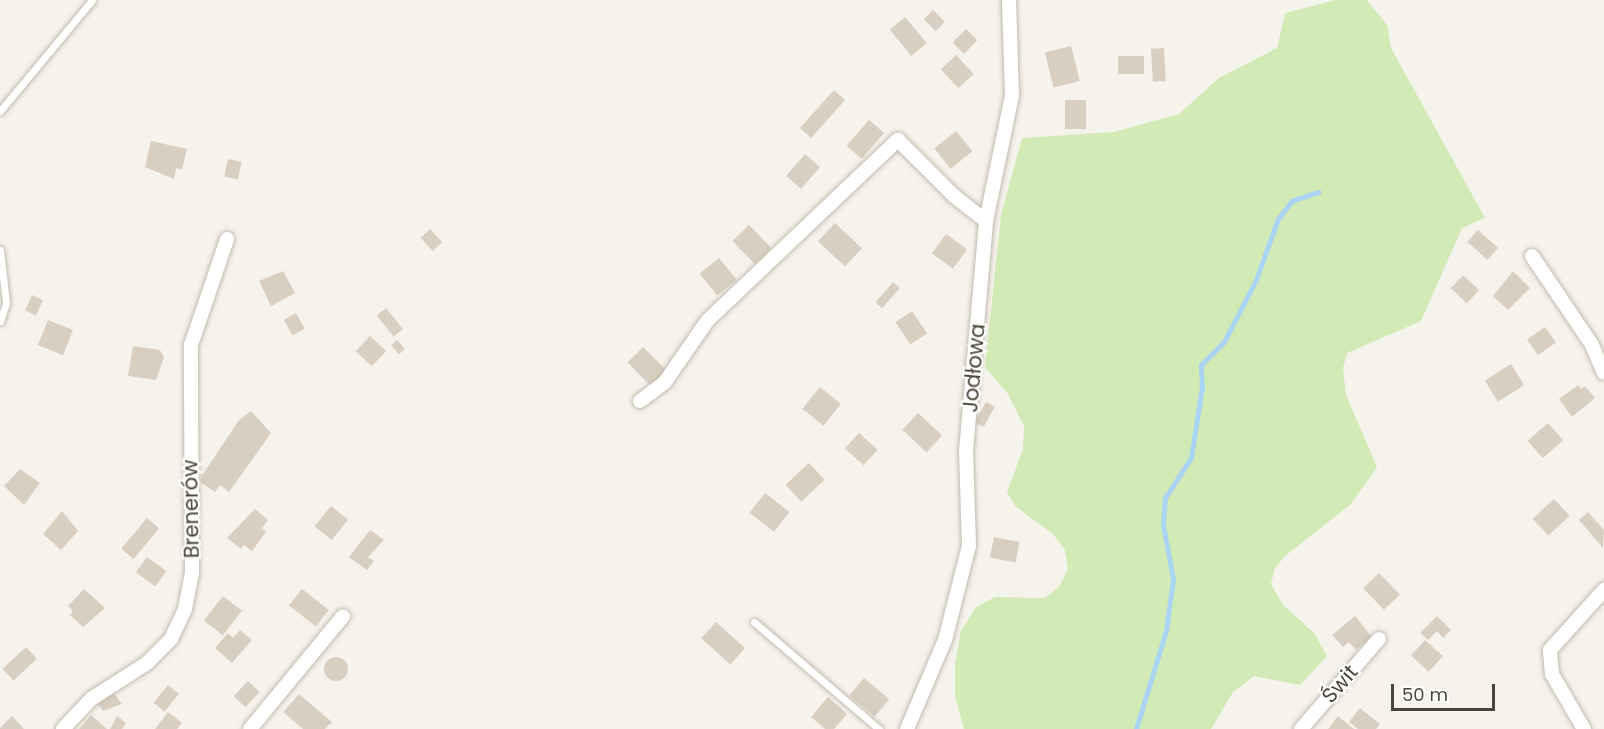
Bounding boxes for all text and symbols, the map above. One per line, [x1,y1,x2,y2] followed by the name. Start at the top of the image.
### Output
[958,323,990,413] street label: Jodłowa
[178,459,204,559] street label: Brenerów
[1317,660,1363,708] street label: Świt
[1394,672,1498,710] scale bar
[1402,682,1448,707] text: 50 m

